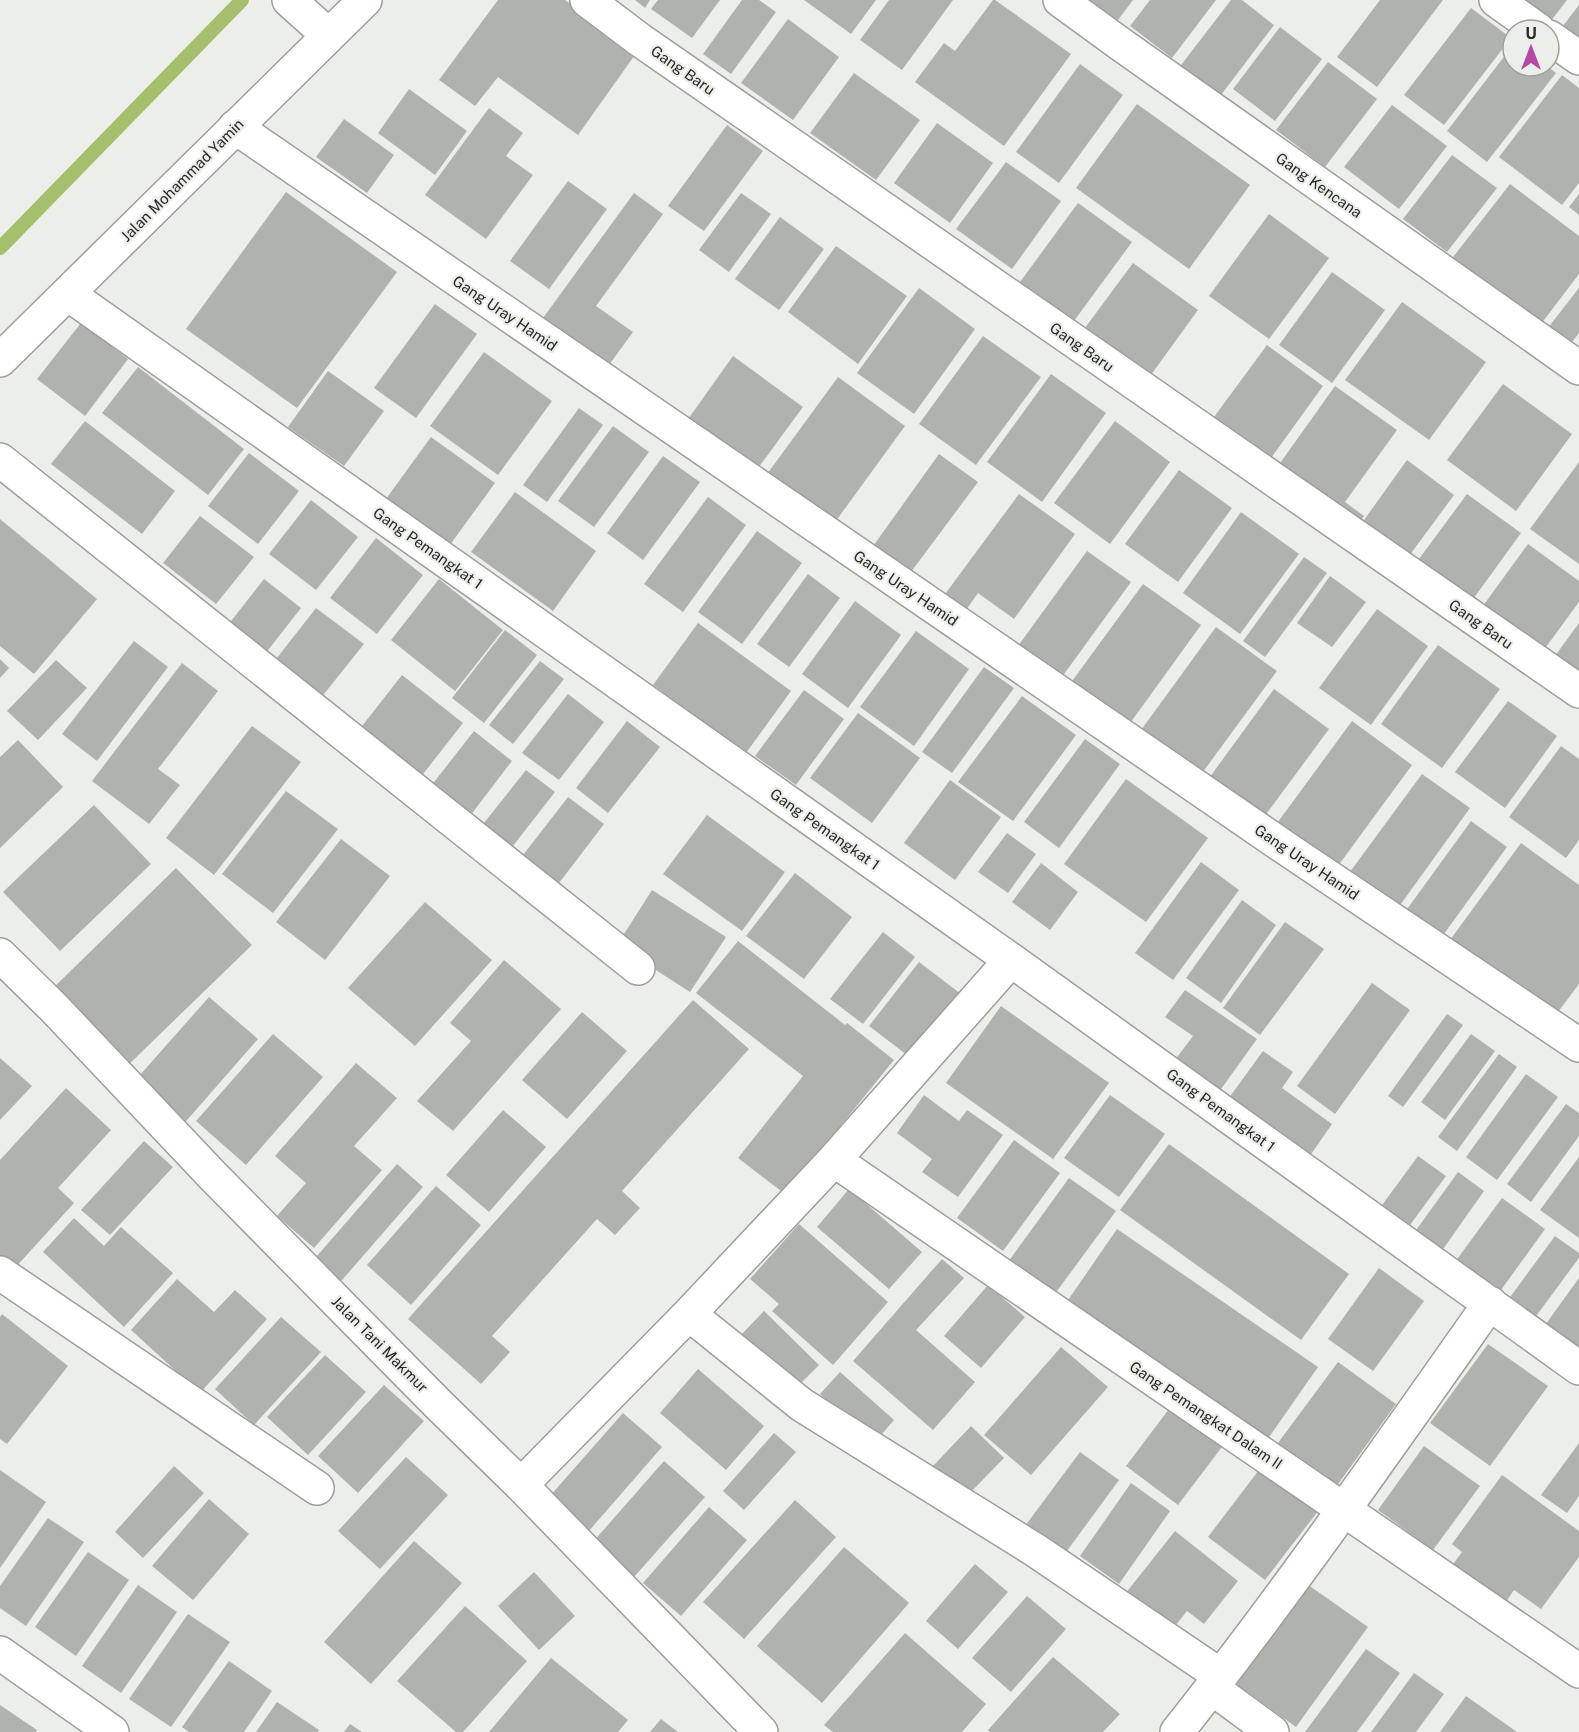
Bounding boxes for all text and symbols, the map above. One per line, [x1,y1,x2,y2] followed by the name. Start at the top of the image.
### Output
[1501,18,1561,78] north arrow
[1525,24,1537,43] text: U
[648,42,718,98] street label: Gang Baru
[117,115,247,245] street label: Jalan Mohammad Yamin
[1273,149,1365,221] street label: Gang Kencana
[450,272,560,354] street label: Gang Uray Hamid
[1047,319,1117,375] street label: Gang Baru
[370,504,486,592] street label: Gang Pemangkat 1
[851,547,961,629] street label: Gang Uray Hamid
[1446,596,1516,652] street label: Gang Baru
[767,785,883,873] street label: Gang Pemangkat 1
[1252,821,1362,903] street label: Gang Uray Hamid
[1163,1065,1279,1155] street label: Gang Pemangkat 1
[328,1292,432,1396] street label: Jalan Tani Makmur
[1126,1358,1286,1472] street label: Gang Pemangkat Dalam II

